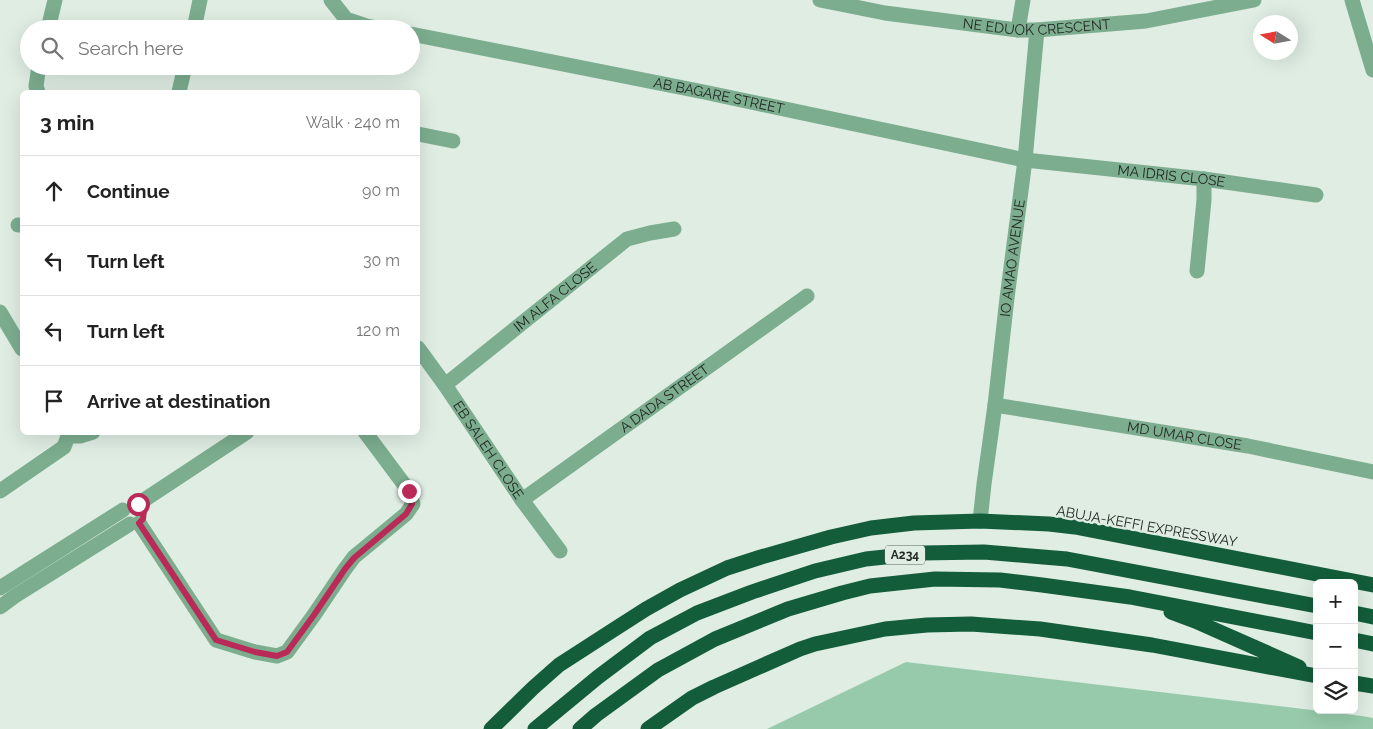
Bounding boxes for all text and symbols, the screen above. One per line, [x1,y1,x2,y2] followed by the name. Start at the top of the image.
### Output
[962,15,1112,38] street label: NE EDUOK CRESCENT
[1253,15,1298,60] north arrow
[20,20,420,75] search box
[38,34,66,62] icon: search
[78,37,184,59] text: Search here
[652,74,786,117] street label: AB BAGARE STREET
[40,110,94,135] text: 3 min
[306,113,400,132] text: Walk · 240 m
[1117,162,1226,190] street label: MA IDRIS CLOSE
[40,177,68,205] icon: ahead
[87,180,170,202] text: Continue
[362,181,400,200] text: 90 m
[997,198,1028,318] street label: IO AMAO AVENUE
[40,247,68,275] icon: left
[87,250,164,272] text: Turn left
[363,251,400,270] text: 30 m
[510,259,600,335] street label: IM ALFA CLOSE
[40,317,68,345] icon: left
[87,320,164,342] text: Turn left
[356,321,400,340] text: 120 m
[617,361,712,435] street label: A DADA STREET
[40,387,68,415] icon: arrive
[87,390,271,412] text: Arrive at destination
[450,398,527,502] street label: EB SALEH CLOSE
[1126,419,1243,453] street label: MD UMAR CLOSE
[398,480,421,503] route end
[127,493,150,516] route start
[1055,502,1239,550] street label: ABUJA-KEFFI EXPRESSWAY
[885,546,925,564] road number: A234
[1313,579,1358,714] map controls
[1313,579,1358,624] button: +
[1313,624,1358,669] button: −
[1313,669,1358,714] button: layers

